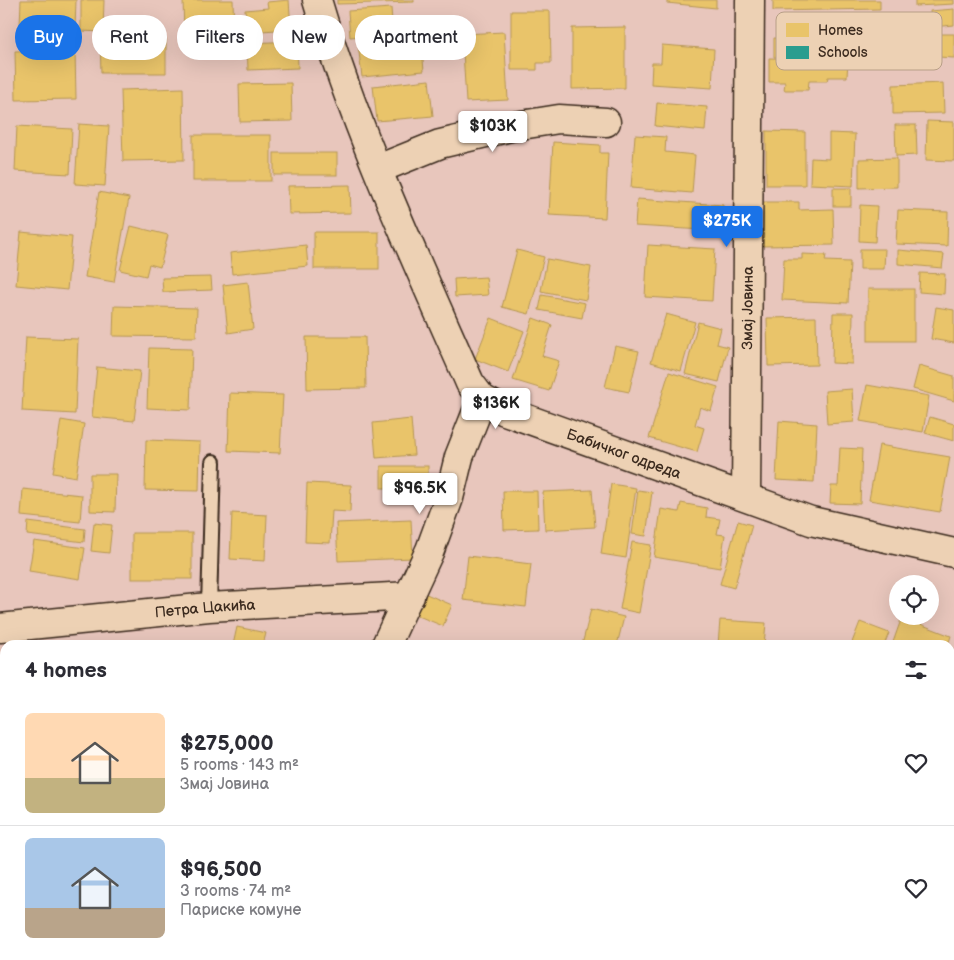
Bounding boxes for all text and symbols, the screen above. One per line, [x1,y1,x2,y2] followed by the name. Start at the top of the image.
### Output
[776,12,942,70] legend
[15,15,82,60] chip: Buy
[92,15,167,60] chip: Rent
[177,15,263,60] chip: Filters
[273,15,345,60] chip: New
[355,15,476,60] chip: Apartment
[818,22,863,39] text: Homes
[818,44,868,61] text: Schools
[458,110,528,153] pin: $103K
[469,117,517,136] text: $103K
[692,206,762,248] pin: $275K
[703,212,751,231] text: $275K
[738,266,757,350] street label: Змај Јовина
[461,388,531,430] pin: $136K
[472,394,520,413] text: $136K
[564,424,684,483] street label: Бабичког одреда
[379,472,461,515] pin: $96.5K
[393,479,447,498] text: $96.5K
[889,575,939,625] map controls
[889,575,939,625] button: locate
[154,595,256,622] street label: Петра Цакића
[902,656,930,684] icon: filters
[25,658,107,683] text: 4 homes
[180,731,274,756] text: $275,000
[65,733,125,793] icon: home
[902,749,930,777] icon: heart
[180,756,299,775] text: 5 rooms · 143 m²
[180,775,269,794] text: Змај Јовина
[180,857,262,882] text: $96,500
[65,858,125,918] icon: home
[902,874,930,902] icon: heart
[180,882,291,901] text: 3 rooms · 74 m²
[180,901,301,920] text: Париске комуне

